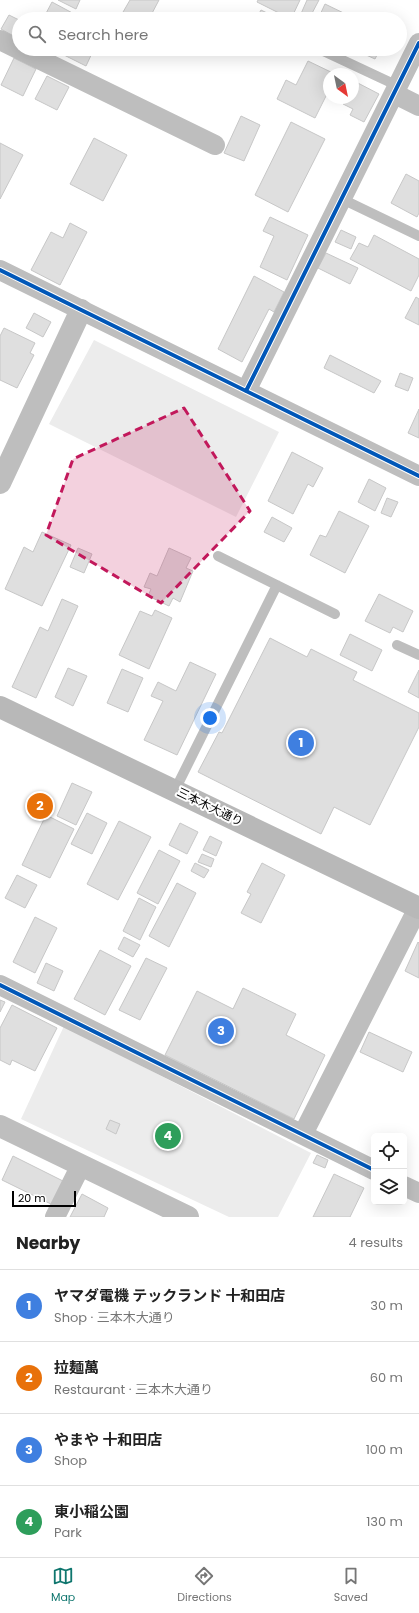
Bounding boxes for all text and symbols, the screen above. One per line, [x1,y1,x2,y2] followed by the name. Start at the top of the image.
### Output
[12,12,407,56] search box
[26,23,48,45] icon: search
[58,24,148,45] text: Search here
[323,68,359,104] north arrow
[200,708,220,728] your location
[288,728,314,758] pin: 1
[174,783,246,830] street label: 三本木大通り
[27,791,53,821] pin: 2
[208,1016,234,1046] pin: 3
[155,1121,181,1151] pin: 4
[371,1133,407,1205] map controls
[371,1133,407,1169] button: locate
[371,1169,407,1205] button: layers
[12,1189,76,1208] scale bar
[18,1190,46,1206] text: 20 m
[16,1231,80,1255] text: Nearby
[349,1233,403,1252] text: 4 results
[54,1285,285,1306] text: ヤマダ電機 テックランド 十和田店
[27,1296,31,1315] text: 1
[370,1296,403,1315] text: 30 m
[54,1308,175,1327] text: Shop · 三本木大通り
[54,1357,99,1378] text: 拉麺萬
[25,1368,33,1387] text: 2
[370,1368,403,1387] text: 60 m
[54,1380,213,1399] text: Restaurant · 三本木大通り
[54,1429,162,1450] text: やまや 十和田店
[25,1440,33,1459] text: 3
[366,1440,403,1459] text: 100 m
[54,1451,87,1470] text: Shop
[54,1501,129,1522] text: 東小稲公園
[25,1512,33,1531] text: 4
[366,1512,403,1531] text: 130 m
[54,1523,82,1542] text: Park
[51,1565,75,1606] tab: Map
[177,1565,232,1606] tab: Directions
[334,1565,368,1606] tab: Saved

